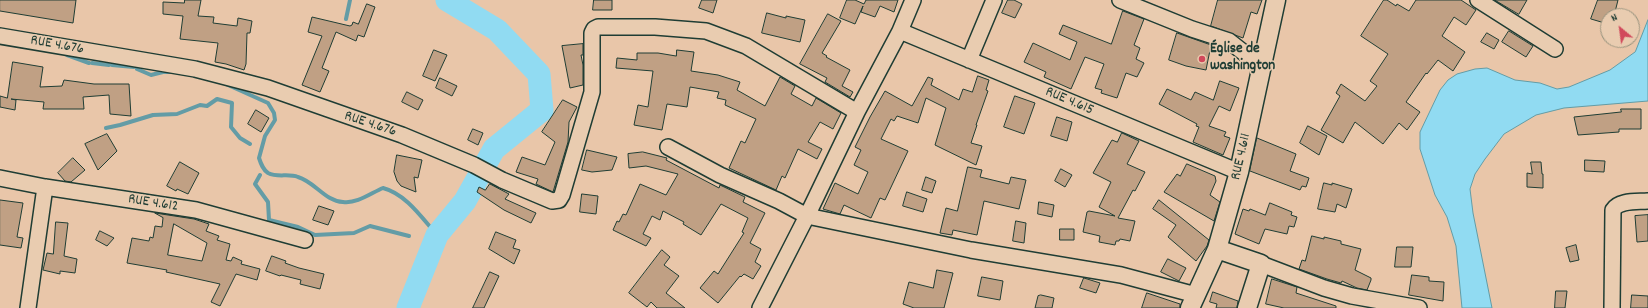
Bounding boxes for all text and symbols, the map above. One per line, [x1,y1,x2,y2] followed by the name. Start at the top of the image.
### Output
[1600,8,1640,48] north arrow
[1608,10,1621,27] text: N
[29,32,85,60] street label: RUE 4.676
[1210,41,1275,76] place label: Église de washington
[1197,54,1207,64] marker: Église de washington
[1042,84,1096,120] street label: RUE 4.615
[342,108,398,142] street label: RUE 4.676
[1228,132,1256,182] street label: RUE 4.611
[127,191,179,217] street label: RUE 4.612

